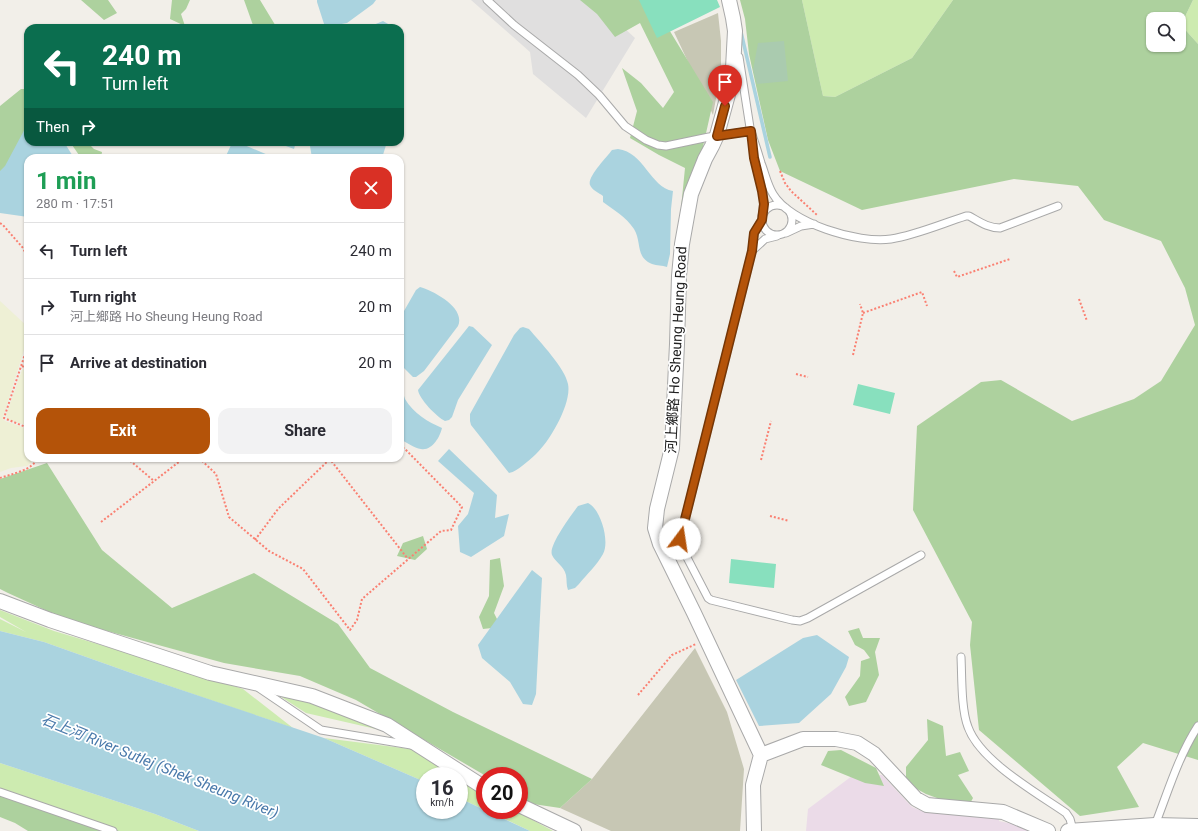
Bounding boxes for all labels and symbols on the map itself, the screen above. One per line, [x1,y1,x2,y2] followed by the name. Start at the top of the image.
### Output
[708,65,742,106] pin
[663,246,689,454] street label: 河上鄉路 Ho Sheung Heung Road
[659,518,701,560] position arrow
[39,710,281,822] water label: 石上河 River Sutlej (Shek Sheung River)
[476,767,528,819] speed limit sign: 20

